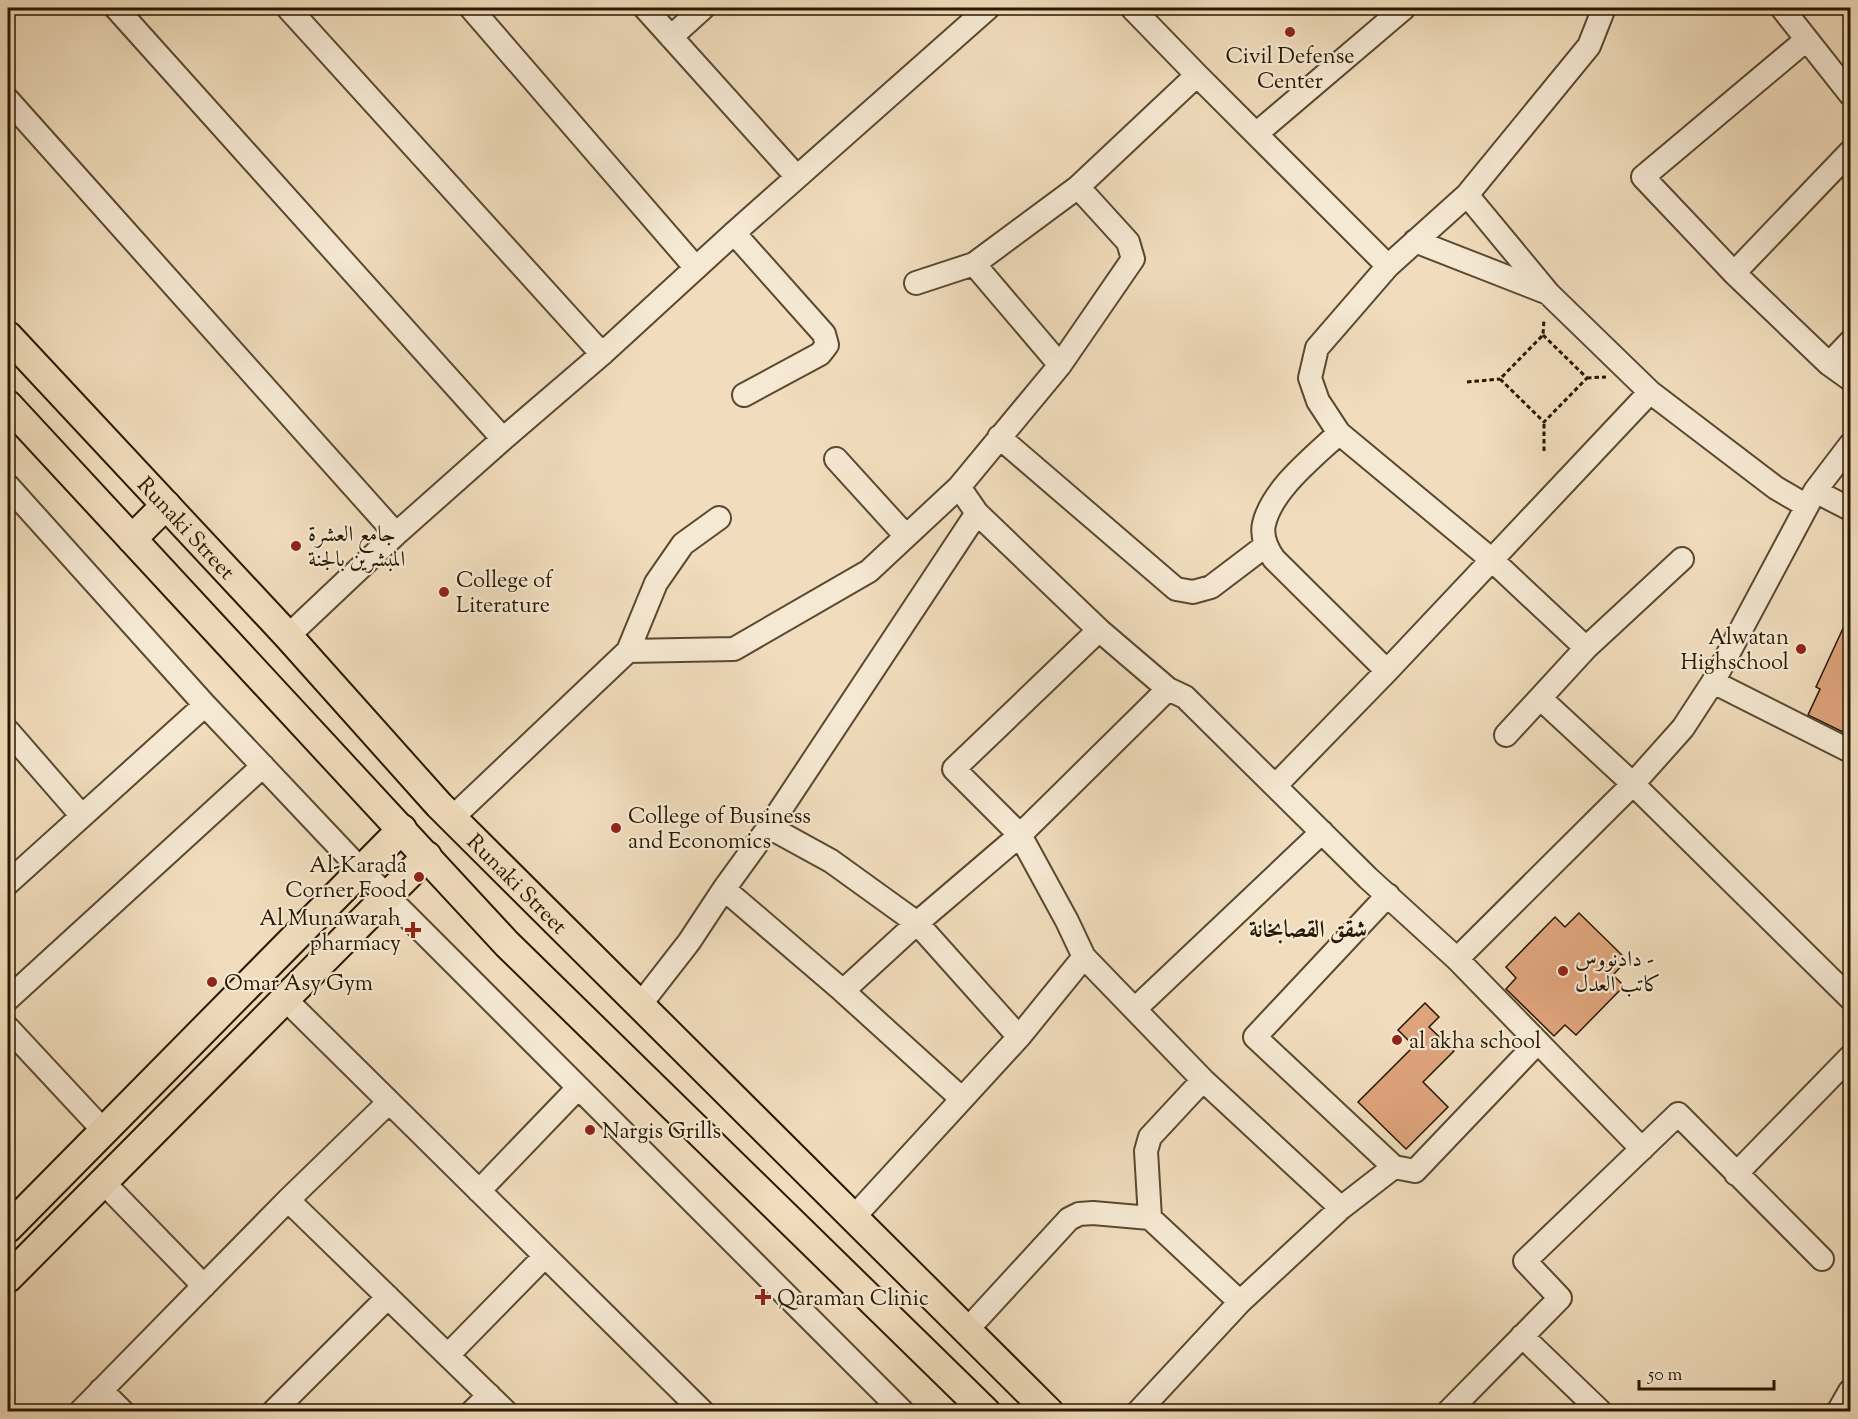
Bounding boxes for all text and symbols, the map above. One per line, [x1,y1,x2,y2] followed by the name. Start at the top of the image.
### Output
[1283,25,1297,39] marker: Civil Defense Center
[1225,42,1355,99] place label: Civil Defense Center
[128,471,241,589] street label: Runaki Street
[308,520,405,577] place label: جامع العشرة المبشرين بالجنة
[289,539,303,553] marker: جامع العشرة المبشرين بالجنة
[456,566,554,623] place label: College of Literature
[437,585,451,599] marker: College of Literature
[1681,623,1789,680] place label: Alwatan Highschool
[1794,642,1808,656] marker: Alwatan Highschool
[628,802,811,859] place label: College of Business and Economics
[609,821,623,835] marker: College of Business and Economics
[458,828,574,943] street label: Runaki Street
[285,851,407,908] place label: Al-Karada Corner Food
[412,870,426,884] marker: Al-Karada Corner Food
[259,904,401,961] place label: Al Munawarah pharmacy
[1249,914,1367,948] district label: شقق القصابخانة
[406,923,420,937] marker: Al Munawarah pharmacy
[1575,945,1661,1002] place label: دادنووس - کاتب العدل
[1556,964,1570,978] marker: دادنووس - کاتب العدل
[224,969,373,1001] place label: Omar Asy Gym
[205,975,219,989] marker: Omar Asy Gym
[1409,1027,1541,1059] place label: al akha school
[1390,1033,1404,1047] marker: al akha school
[602,1117,721,1149] place label: Nargis Grills
[583,1123,597,1137] marker: Nargis Grills
[777,1284,929,1316] place label: Qaraman Clinic
[754,1288,772,1306] marker: Qaraman Clinic
[1639,1353,1774,1391] scale bar
[1647,1363,1683,1389] text: 50 m

